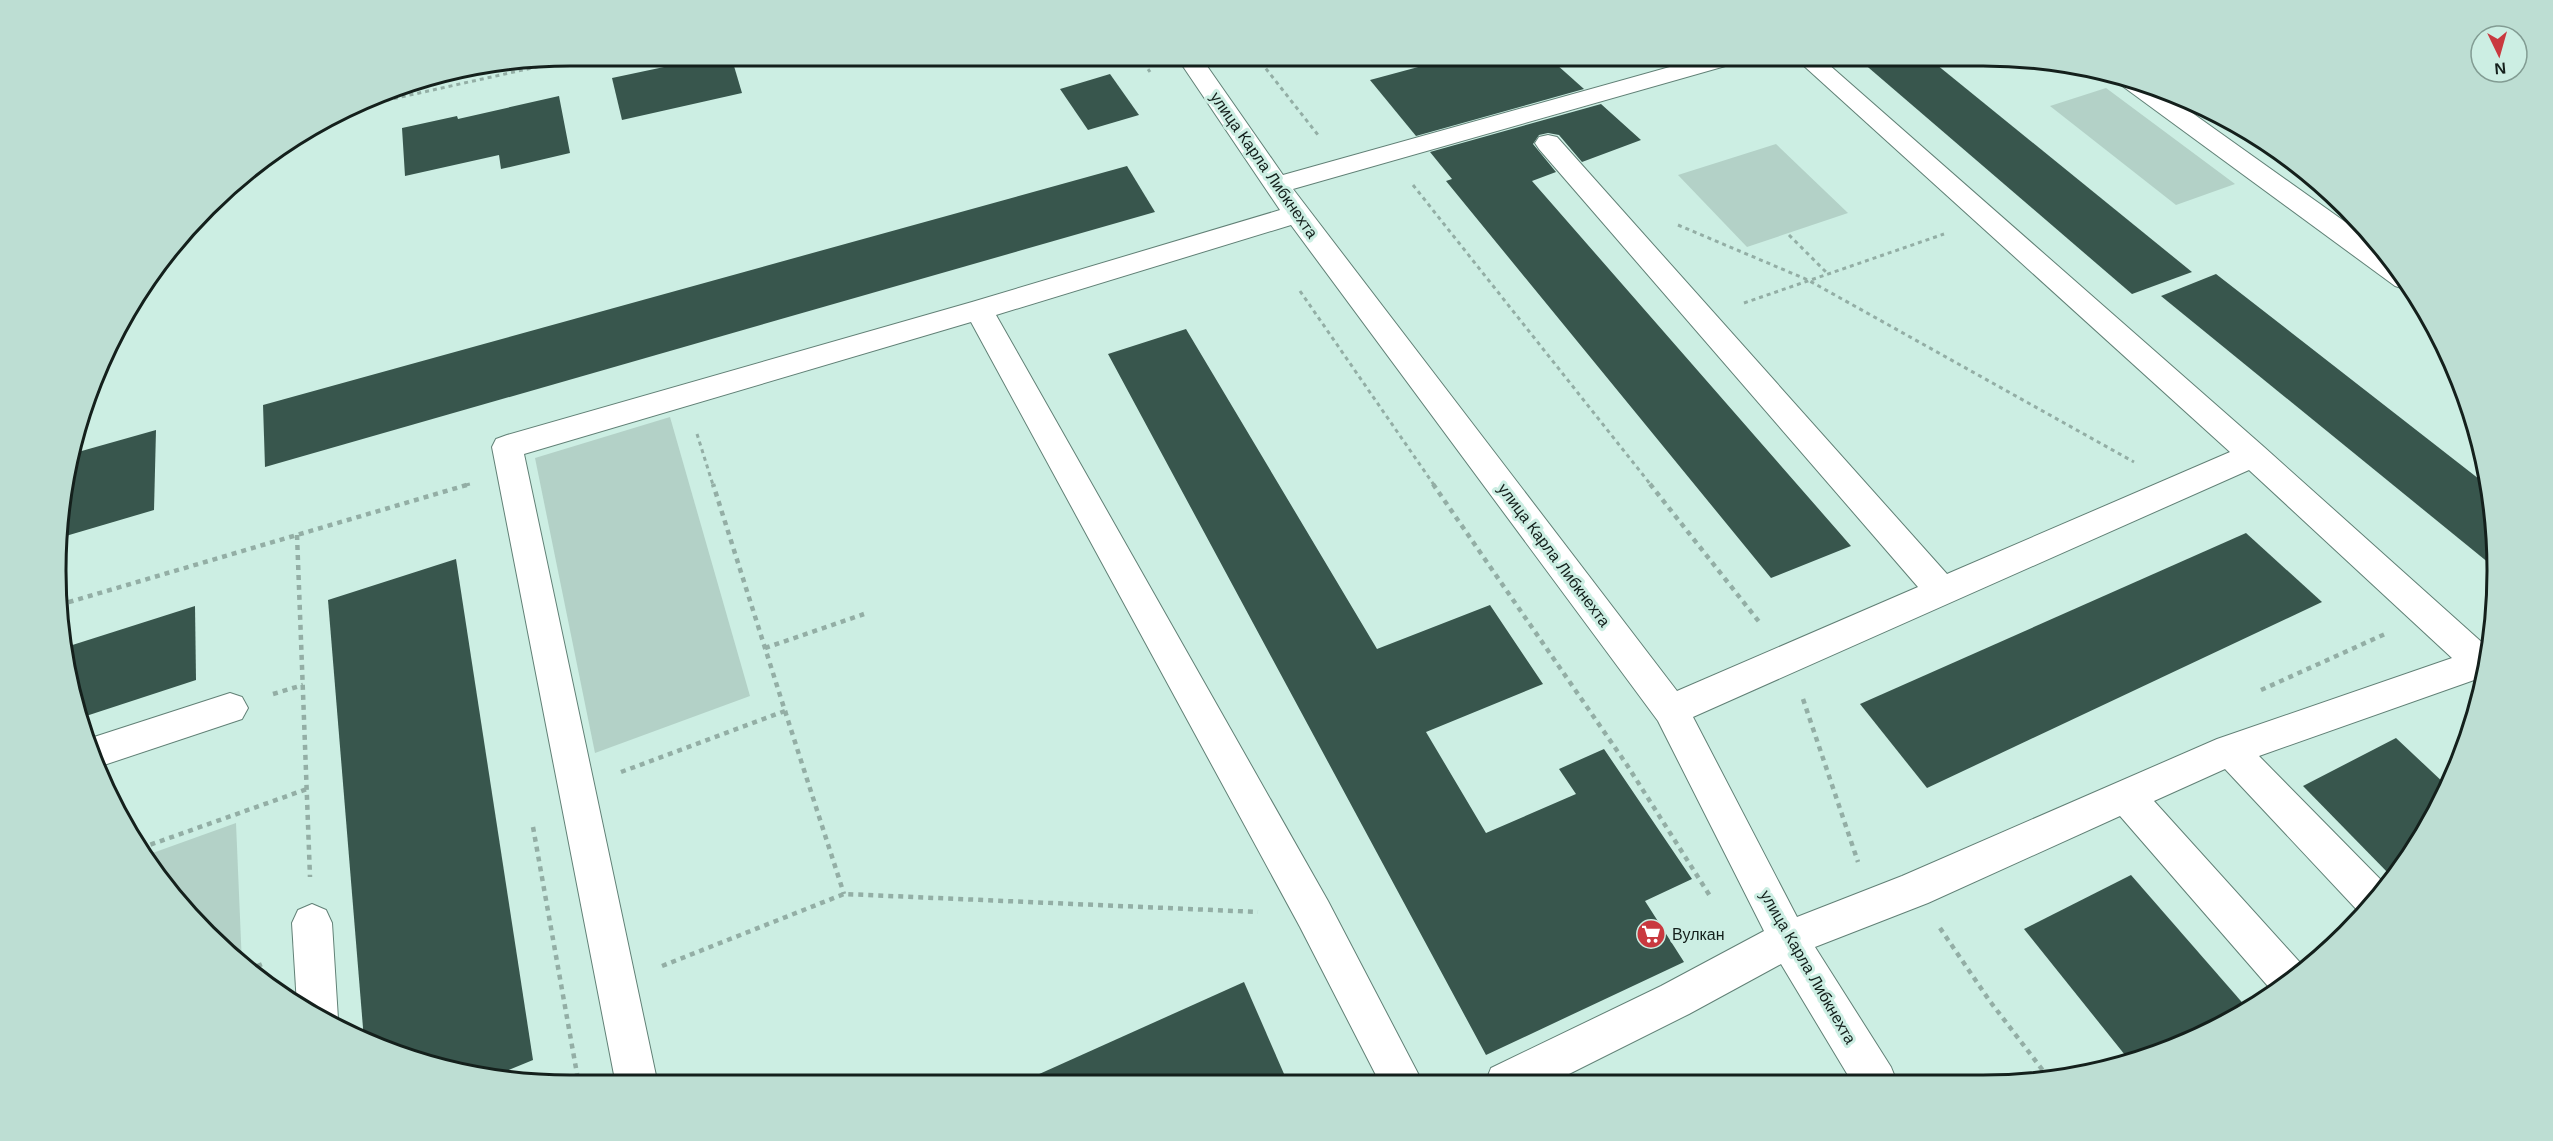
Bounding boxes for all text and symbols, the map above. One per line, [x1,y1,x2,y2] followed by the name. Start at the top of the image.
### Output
[2469,24,2529,84] north arrow
[2494,59,2507,77] text: N
[1207,89,1321,241] street label: улица Карла Либкнехта
[1495,480,1613,630] street label: улица Карла Либкнехта
[1757,887,1859,1047] street label: улица Карла Либкнехта
[1635,918,1667,950] supermarket icon: Вулкан
[1672,926,1725,943] place label: Вулкан

